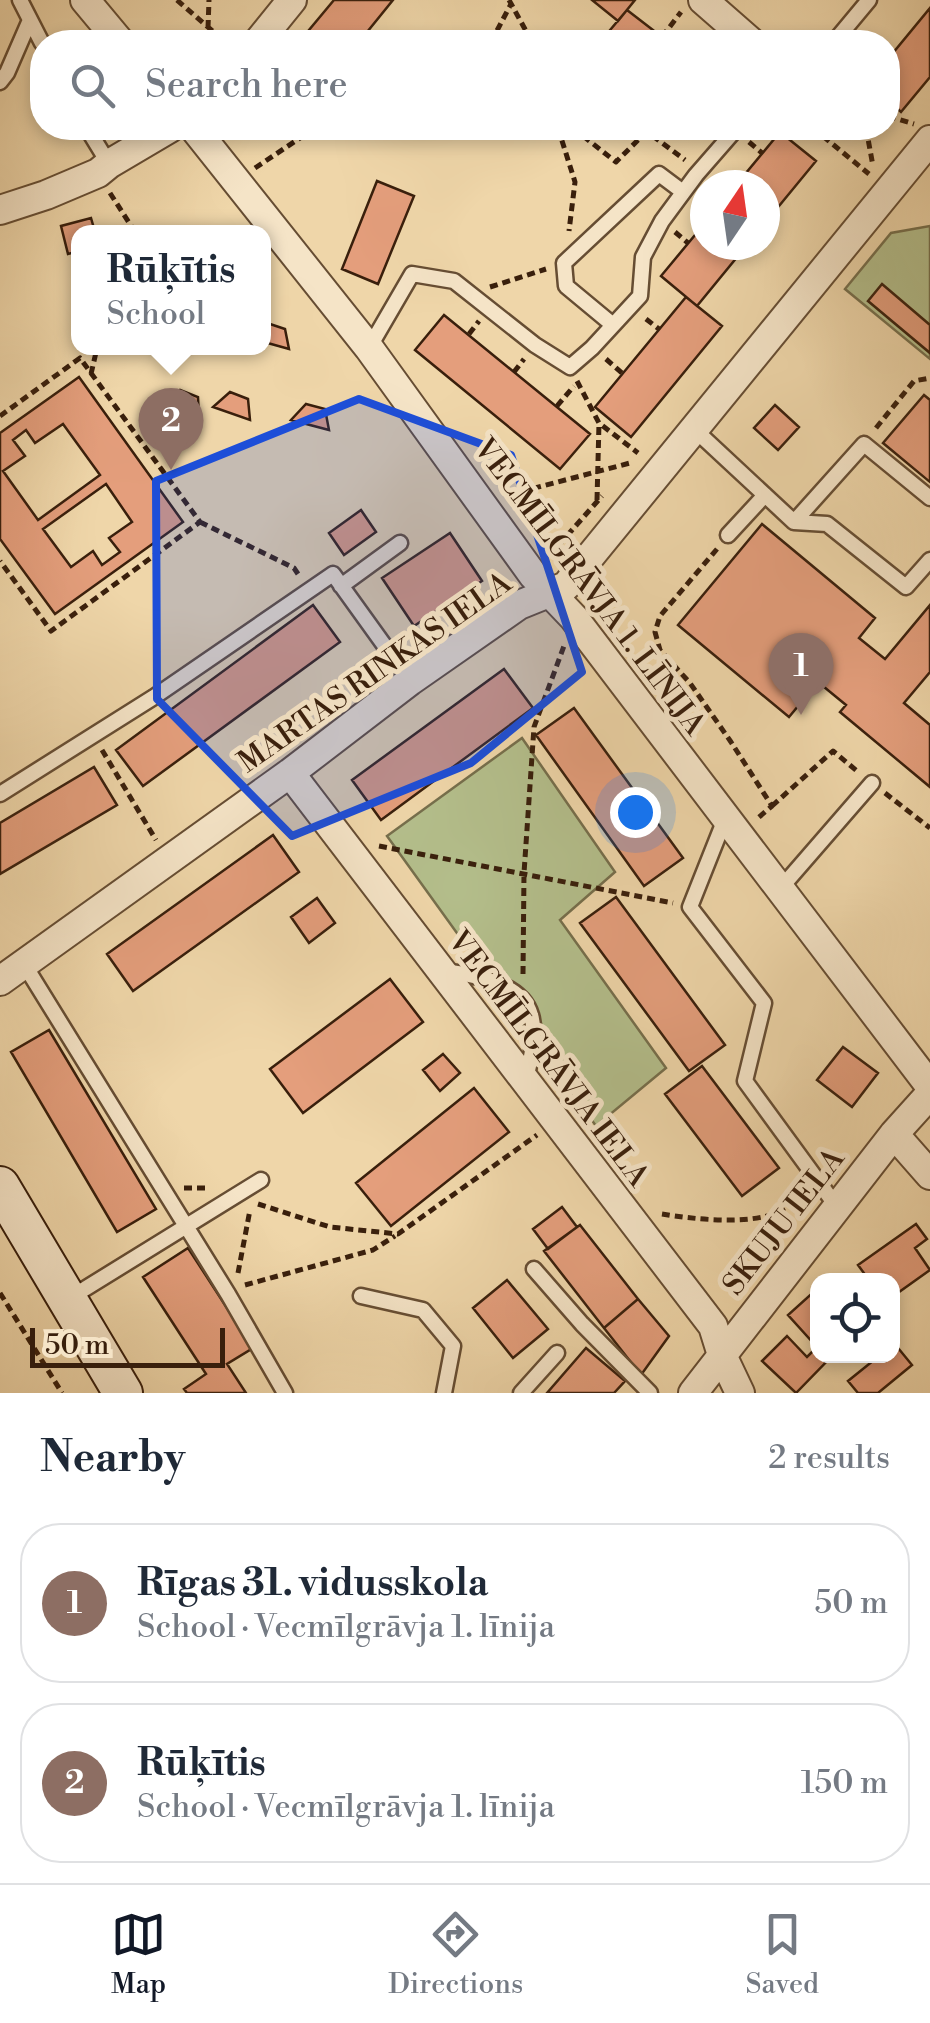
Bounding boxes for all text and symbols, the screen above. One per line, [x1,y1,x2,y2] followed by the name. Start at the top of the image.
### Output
[30,30,900,140] search box
[65,58,120,113] icon: search
[145,62,348,109] text: Search here
[690,170,780,260] north arrow
[71,225,271,355] popup
[107,247,235,294] text: Rūķītis
[107,294,205,334] text: School
[138,388,204,470] pin: 2
[464,430,714,744] street label: VECMĪLGRĀVJA 1. LĪNIJA
[231,563,520,782] street label: MARTAS RINKAS IELA
[768,632,834,715] pin: 1
[610,787,661,838] your location
[439,922,658,1196] street label: VECMĪLGRĀVJA IELA
[715,1140,854,1303] street label: SKUJU IELA
[810,1273,900,1363] map controls
[810,1273,900,1363] button: locate
[30,1323,225,1368] scale bar
[45,1328,109,1363] text: 50 m
[40,1432,185,1485] text: Nearby
[768,1438,890,1478] text: 2 results
[137,1560,488,1607] text: Rīgas 31. vidusskola
[67,1583,82,1623] text: 1
[815,1583,888,1623] text: 50 m
[137,1607,555,1647] text: School · Vecmīlgrāvja 1. līnija
[137,1740,266,1787] text: Rūķītis
[64,1763,85,1803] text: 2
[801,1763,888,1803] text: 150 m
[137,1787,555,1827] text: School · Vecmīlgrāvja 1. līnija
[111,1907,166,2002] tab: Map
[388,1907,523,2002] tab: Directions
[745,1907,819,2002] tab: Saved

